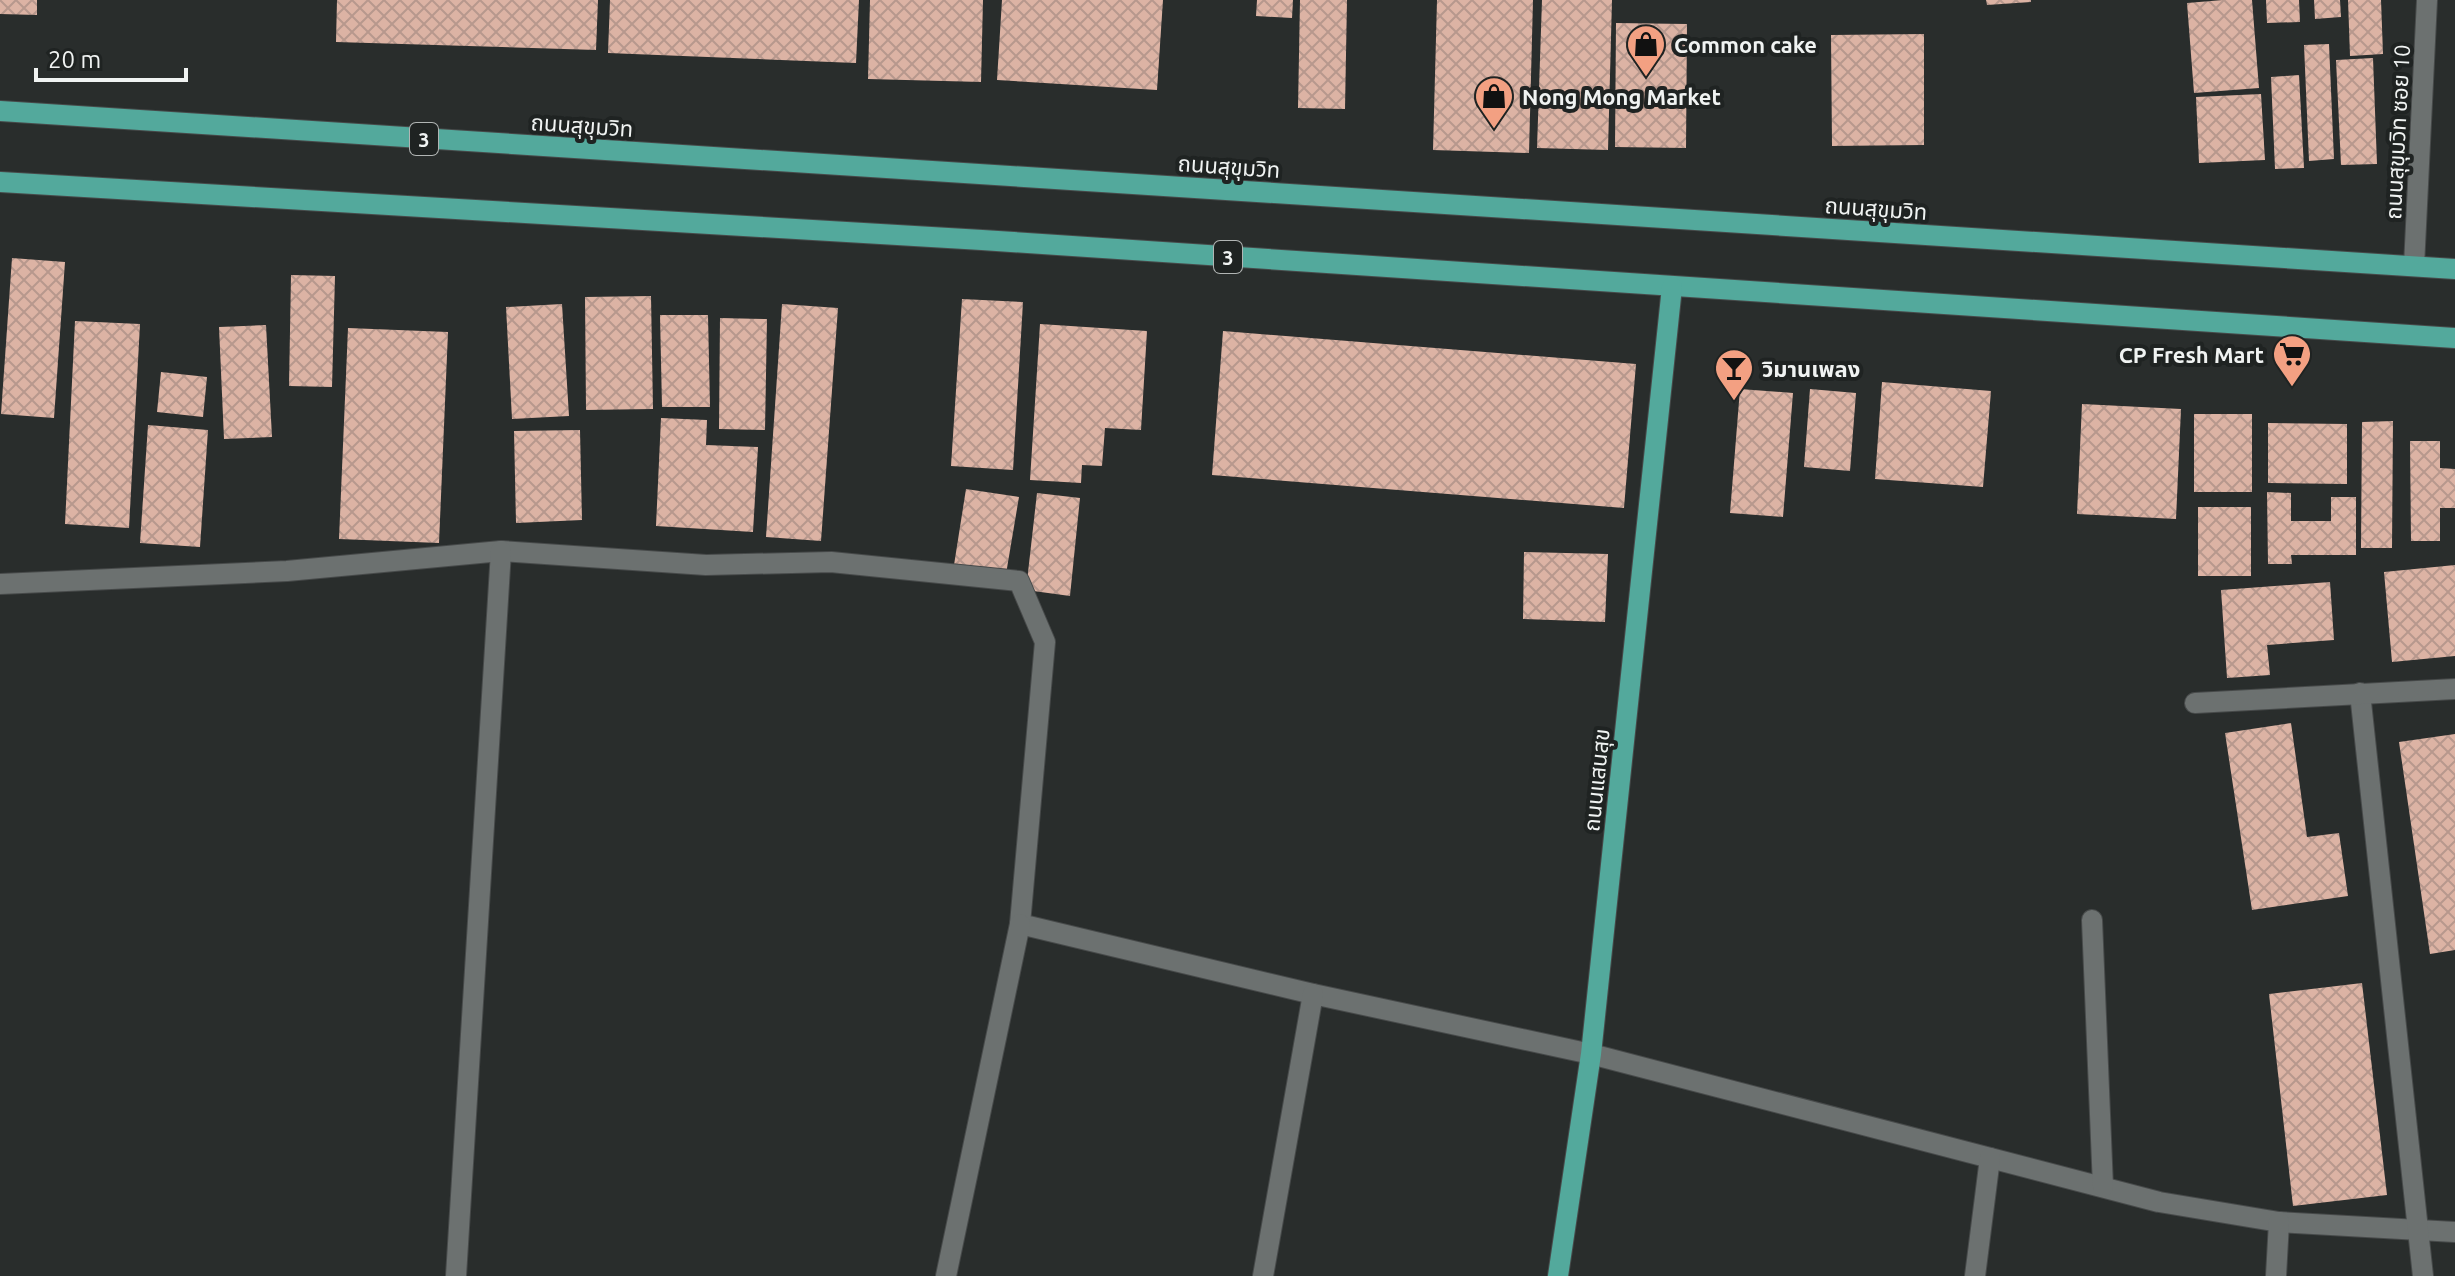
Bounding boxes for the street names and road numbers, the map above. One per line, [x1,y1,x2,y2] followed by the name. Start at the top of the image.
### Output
[2380,44,2416,220] street label: ถนนสุขุมวิท ซอย 10
[530,109,634,143] street label: ถนนสุขุมวิท
[410,123,438,155] road number: 3
[1177,150,1281,184] street label: ถนนสุขุมวิท
[1824,192,1928,226] street label: ถนนสุขุมวิท
[1214,241,1242,273] road number: 3
[1578,727,1616,833] street label: ถนนแสนสุข

